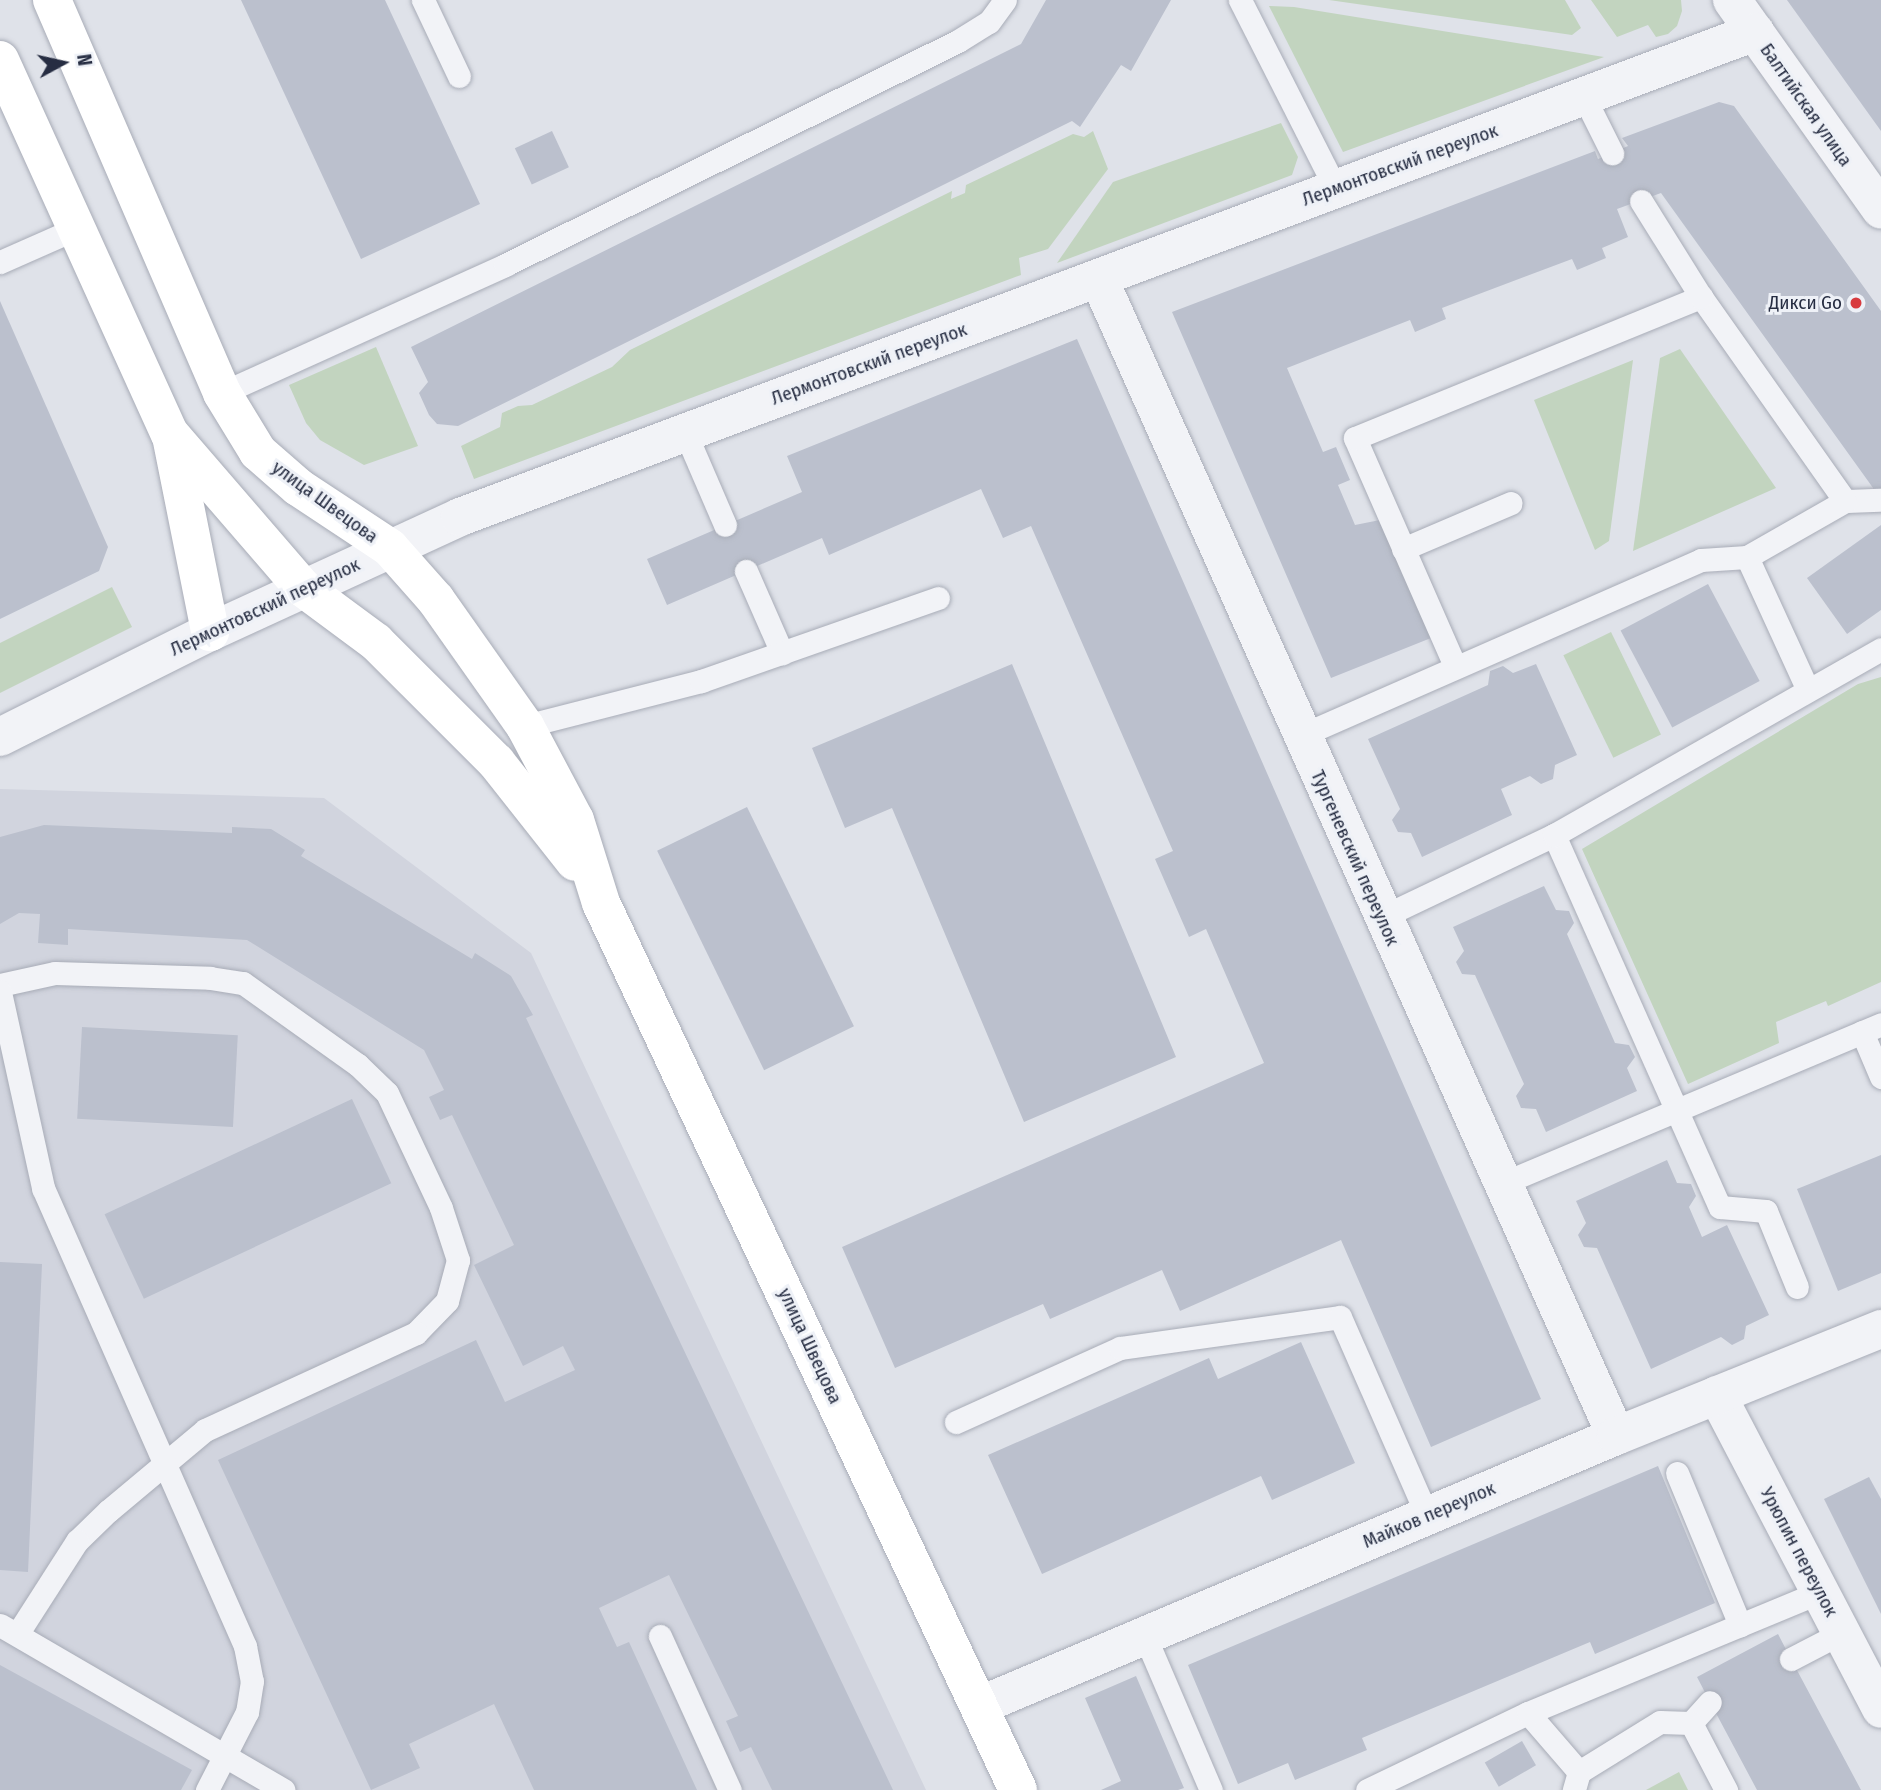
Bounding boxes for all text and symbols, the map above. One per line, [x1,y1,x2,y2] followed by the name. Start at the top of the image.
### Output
[28,28,98,98] north arrow
[1755,39,1857,171] street label: Балтийская улица
[72,53,96,67] text: N
[1299,119,1501,211] street label: Лермонтовский переулок
[1769,292,1842,314] place label: Дикси Go
[1848,295,1864,311] marker: Дикси Go
[768,318,970,410] street label: Лермонтовский переулок
[268,456,382,548] street label: улица Швецова
[166,553,364,661] street label: Лермонтовский переулок
[1306,767,1404,949] street label: Тургеневский переулок
[773,1284,847,1408] street label: улица Швецова
[1359,1477,1499,1553] street label: Майков переулок
[1755,1483,1843,1621] street label: Урюпин переулок

